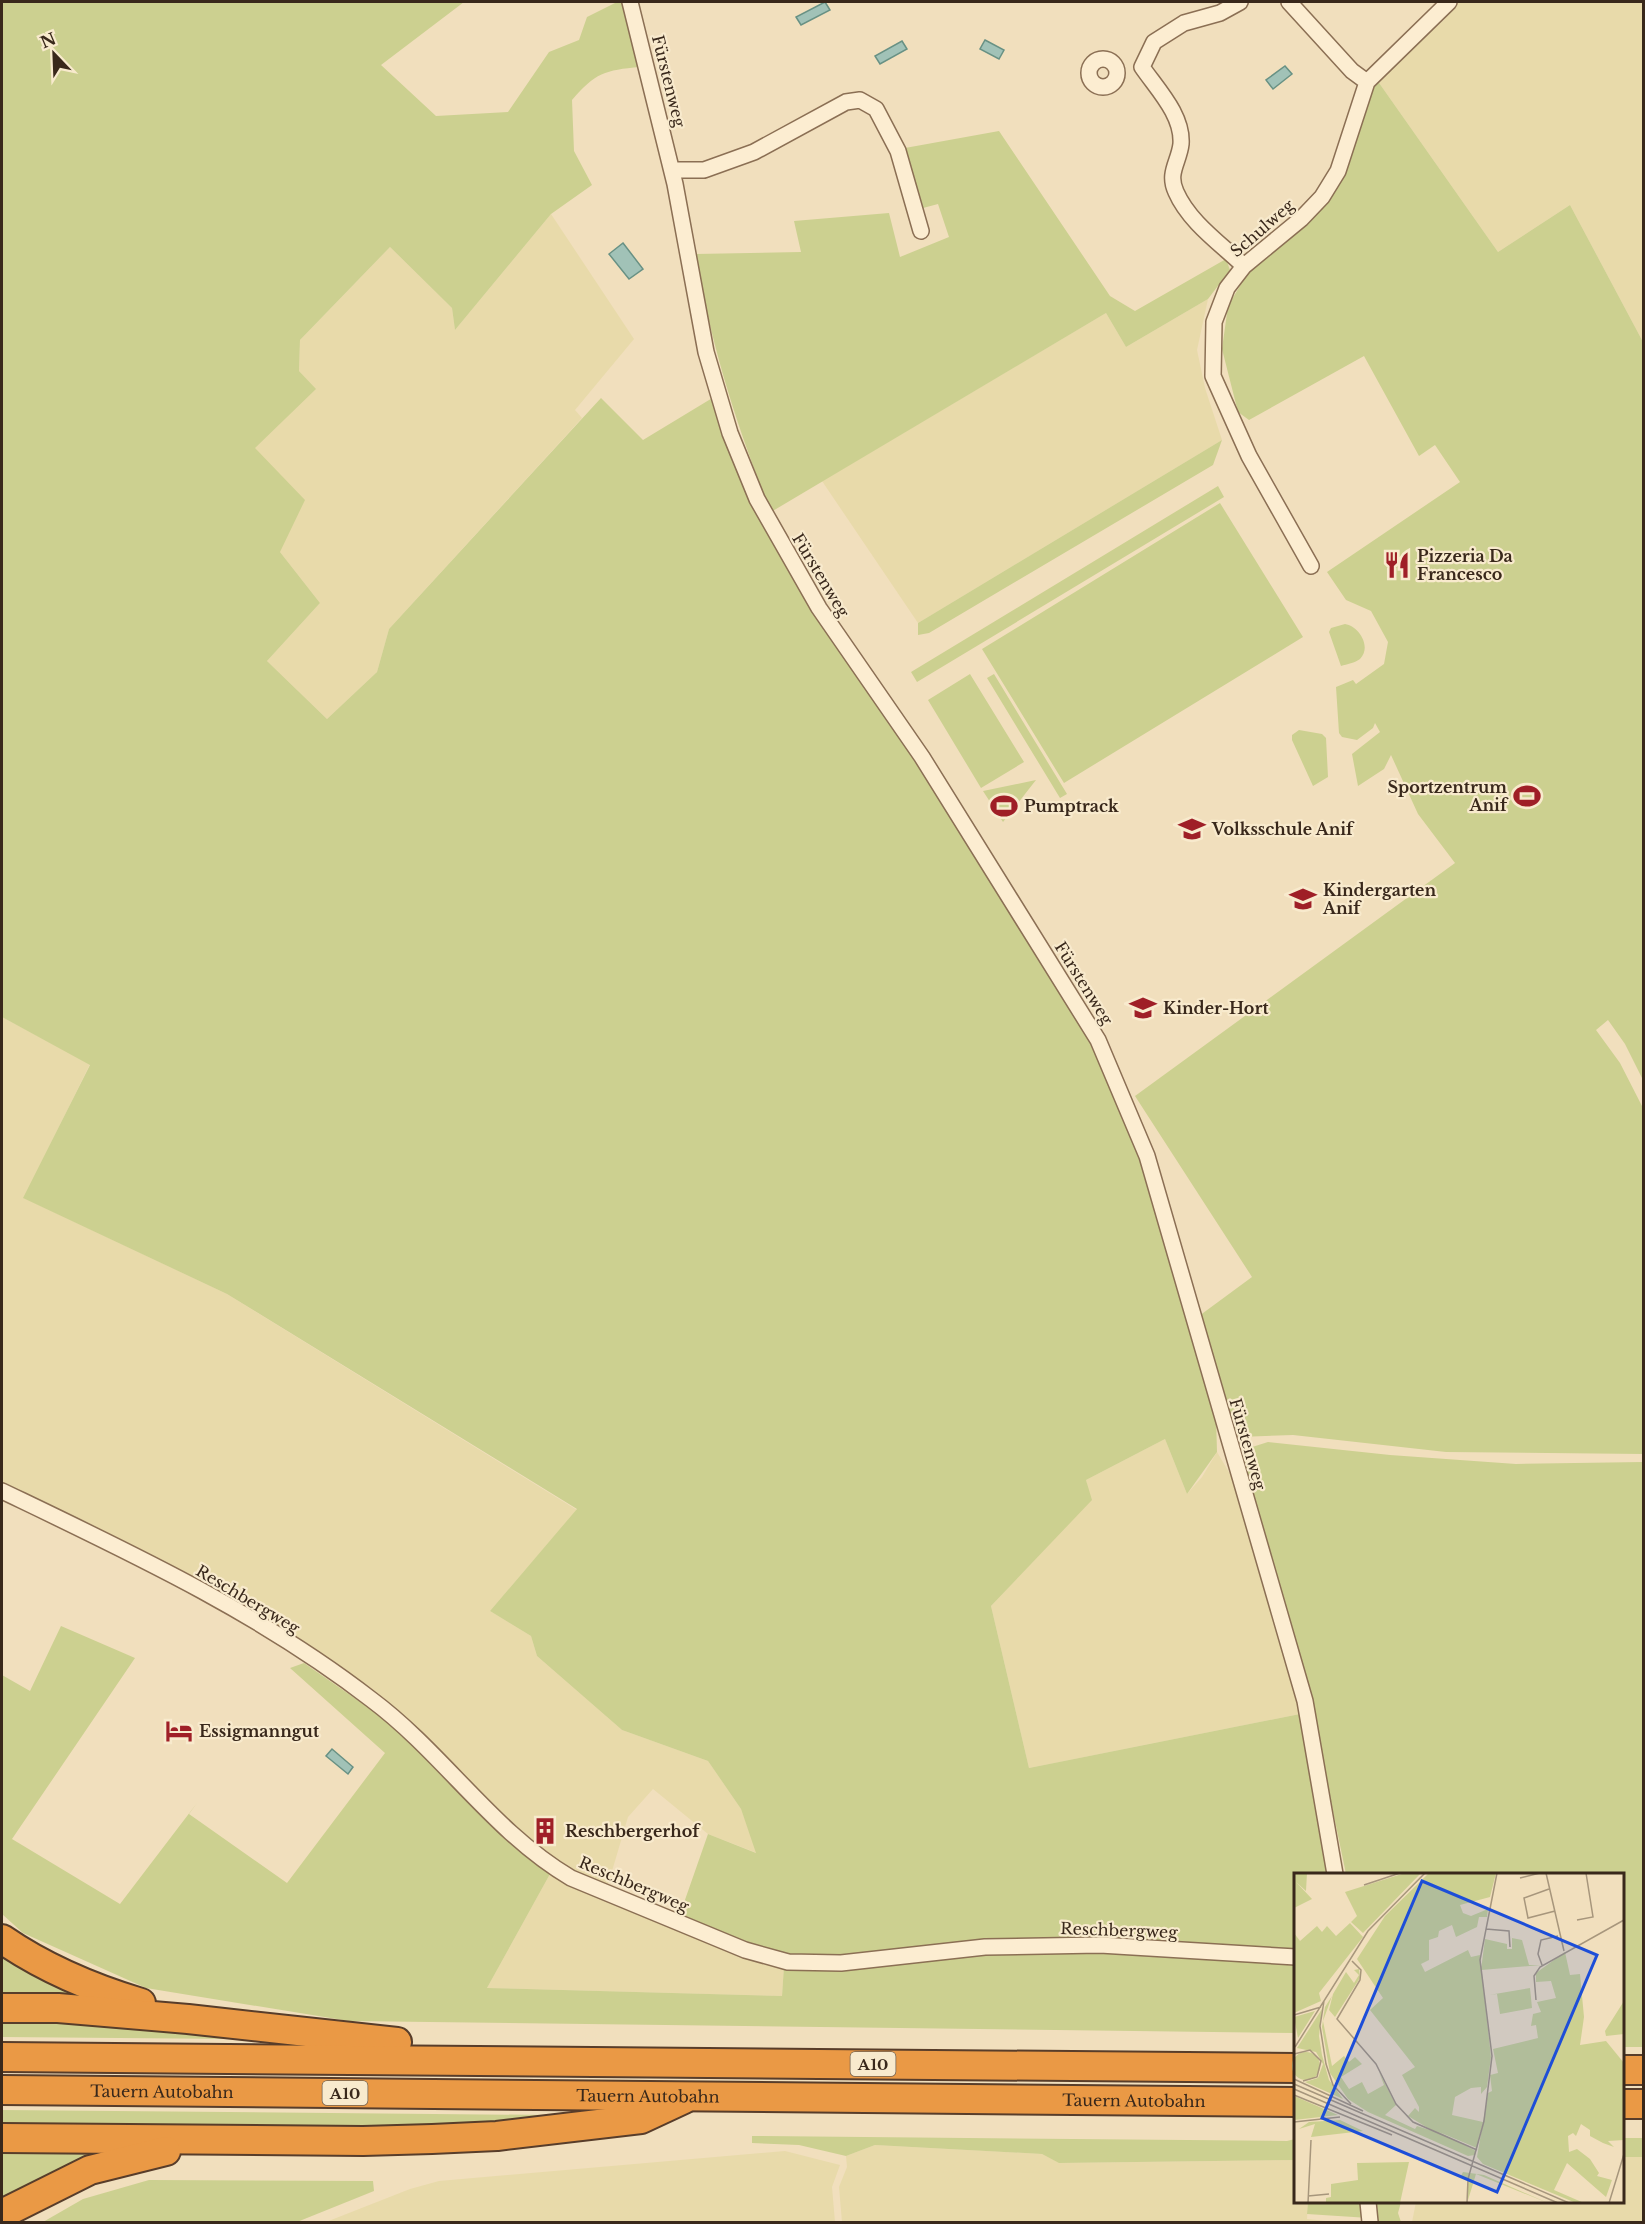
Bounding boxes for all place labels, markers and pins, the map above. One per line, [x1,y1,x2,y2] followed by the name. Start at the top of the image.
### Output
[1417,546,1513,584] place label: Pizzeria Da Francesco
[1382,550,1412,580] restaurant icon: Pizzeria Da Francesco
[1388,777,1509,815] place label: Sportzentrum Anif
[1512,781,1542,811] sports icon: Sportzentrum Anif
[989,791,1019,821] sports icon: Pumptrack
[1024,796,1119,816] place label: Pumptrack
[1177,814,1207,844] school or university icon: Volksschule Anif
[1211,819,1355,839] place label: Volksschule Anif
[1322,880,1436,918] place label: Kindergarten Anif
[1288,884,1318,914] school or university icon: Kindergarten Anif
[1128,993,1158,1023] school or university icon: Kinder-Hort
[1163,998,1269,1018] place label: Kinder-Hort
[164,1716,194,1746] hotel icon: Essigmanngut
[199,1721,320,1741] place label: Essigmanngut
[530,1816,560,1846] building icon: Reschbergerhof
[565,1821,701,1841] place label: Reschbergerhof

